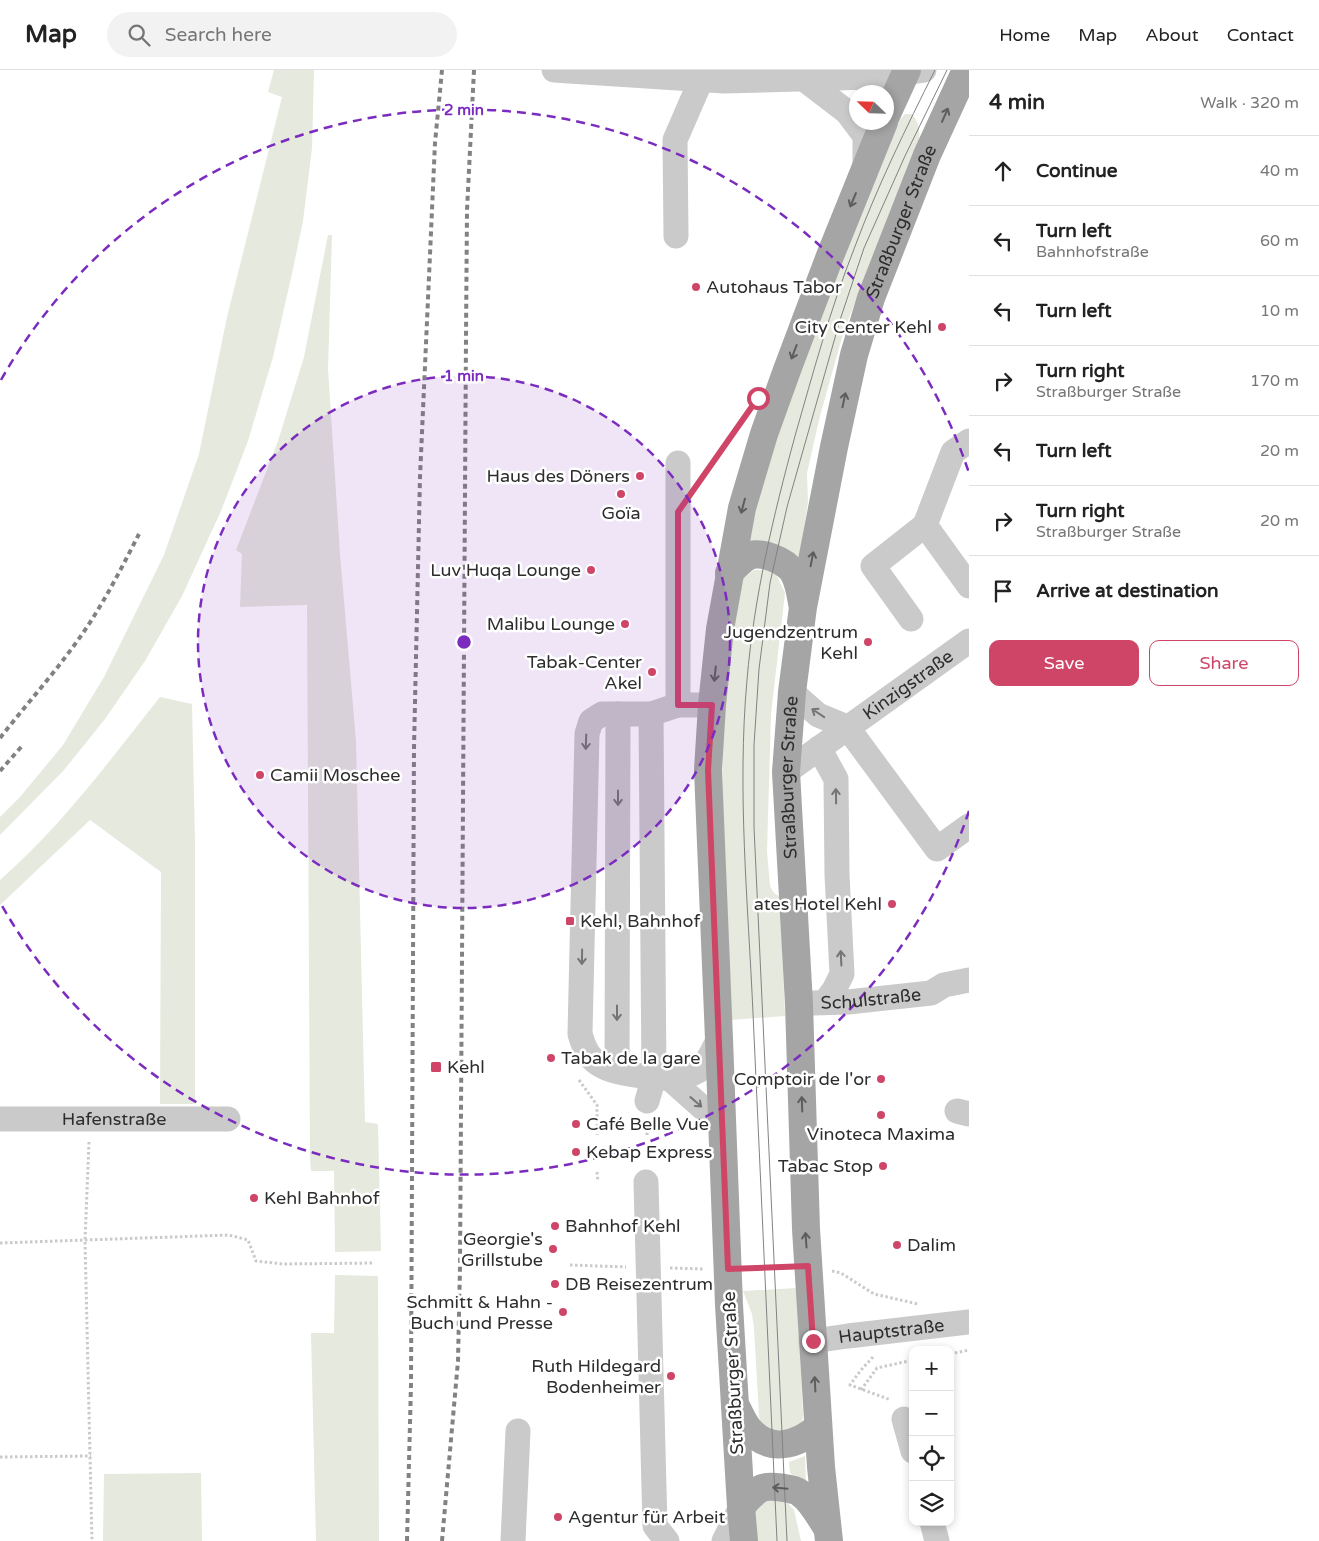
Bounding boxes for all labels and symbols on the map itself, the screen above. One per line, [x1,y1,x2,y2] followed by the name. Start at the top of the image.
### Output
[849,85,894,130] north arrow
[444,101,484,119] text: 2 min
[941,108,950,123] one-way arrow
[861,141,941,302] street label: Straßburger Straße
[848,193,857,208] one-way arrow
[706,276,842,298] place label: Autohaus Tabor
[690,281,702,293] marker: Autohaus Tabor
[795,316,932,338] place label: City Center Kehl
[936,321,948,333] marker: City Center Kehl
[789,344,798,359] one-way arrow
[444,367,484,385] text: 1 min
[747,387,770,410] route start
[840,392,849,408] one-way arrow
[486,465,630,487] place label: Haus des Döners
[634,470,646,482] marker: Haus des Döners
[615,488,627,500] marker: Goïa
[737,497,747,513] one-way arrow
[601,502,641,524] place label: Goïa
[808,551,817,567] one-way arrow
[430,559,581,581] place label: Luv Huqa Lounge
[585,564,597,576] marker: Luv Huqa Lounge
[487,613,615,635] place label: Malibu Lounge
[619,618,631,630] marker: Malibu Lounge
[724,621,858,664] place label: Jugendzentrum Kehl
[455,633,473,651] centre of rings
[862,636,874,648] marker: Jugendzentrum Kehl
[858,645,957,724] street label: Kinzigstraße
[527,651,642,694] place label: Tabak-Center Akel
[710,665,720,681] one-way arrow
[646,666,658,678] marker: Tabak-Center Akel
[775,695,803,860] street label: Straßburger Straße
[811,707,825,717] one-way arrow
[582,734,591,750] one-way arrow
[270,764,400,786] place label: Camii Moschee
[254,769,266,781] marker: Camii Moschee
[831,788,841,804] one-way arrow
[613,790,622,806] one-way arrow
[754,893,882,915] place label: ates Hotel Kehl
[886,898,898,910] marker: ates Hotel Kehl
[580,910,700,932] place label: Kehl, Bahnhof
[564,915,576,927] marker: Kehl, Bahnhof
[577,949,587,965] one-way arrow
[837,950,846,966] one-way arrow
[820,983,922,1014] street label: Schulstraße
[612,1004,622,1021] one-way arrow
[561,1047,700,1069] place label: Tabak de la gare
[545,1052,557,1064] marker: Tabak de la gare
[447,1056,485,1078] place label: Kehl
[429,1060,443,1074] marker: Kehl
[734,1068,871,1090] place label: Comptoir de l'or
[875,1073,887,1085] marker: Comptoir de l'or
[689,1096,702,1108] one-way arrow
[797,1096,806,1112] one-way arrow
[62,1108,166,1130] street label: Hafenstraße
[875,1109,887,1121] marker: Vinoteca Maxima
[586,1113,709,1135] place label: Café Belle Vue
[570,1118,582,1130] marker: Café Belle Vue
[807,1123,955,1145] place label: Vinoteca Maxima
[586,1141,712,1163] place label: Kebap Express
[570,1146,582,1158] marker: Kebap Express
[778,1155,873,1177] place label: Tabac Stop
[877,1160,889,1172] marker: Tabac Stop
[264,1187,380,1209] place label: Kehl Bahnhof
[248,1192,260,1204] marker: Kehl Bahnhof
[565,1215,681,1237] place label: Bahnhof Kehl
[549,1220,561,1232] marker: Bahnhof Kehl
[461,1228,543,1271] place label: Georgie's Grillstube
[802,1233,811,1249] one-way arrow
[907,1234,956,1256] place label: Dalim
[891,1239,903,1251] marker: Dalim
[547,1243,559,1255] marker: Georgie's Grillstube
[565,1273,713,1295] place label: DB Reisezentrum
[549,1278,561,1290] marker: DB Reisezentrum
[406,1291,553,1334] place label: Schmitt & Hahn - Buch und Presse
[718,1291,748,1455] street label: Straßburger Straße
[557,1306,569,1318] marker: Schmitt & Hahn - Buch und Presse
[837,1314,945,1348] street label: Hauptstraße
[802,1330,825,1353] route end
[531,1355,661,1398] place label: Ruth Hildegard Bodenheimer
[665,1370,677,1382] marker: Ruth Hildegard Bodenheimer
[811,1376,820,1392] one-way arrow
[773,1484,789,1493] one-way arrow
[568,1506,726,1528] place label: Agentur für Arbeit
[552,1511,564,1523] marker: Agentur für Arbeit

